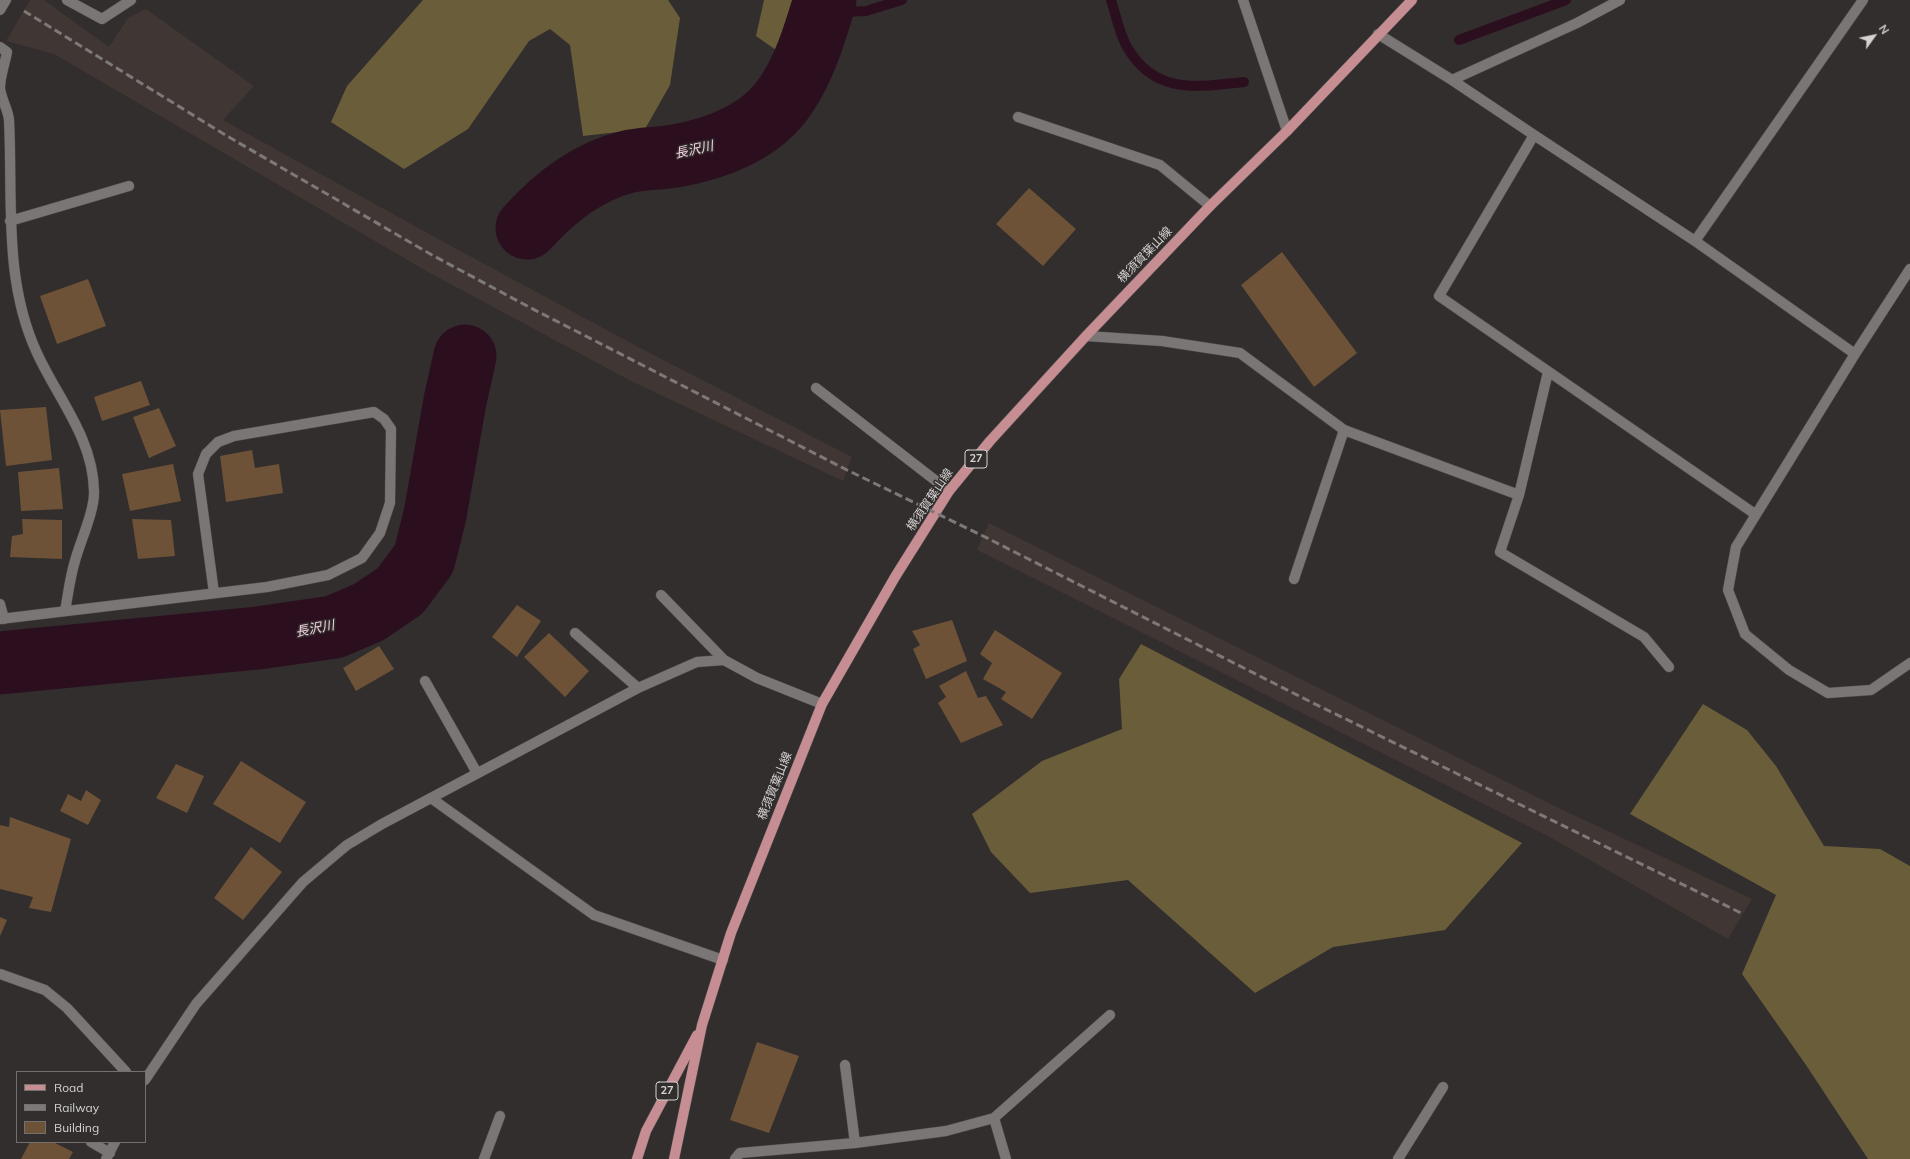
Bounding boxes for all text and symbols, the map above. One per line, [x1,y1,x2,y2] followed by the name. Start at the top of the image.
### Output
[1854,16,1894,56] north arrow
[1876,22,1892,37] text: N
[673,138,715,162] water label: 長沢川
[1115,224,1175,286] street label: 横須賀葉山線
[965,450,987,468] road number: 27
[904,466,956,534] street label: 横須賀葉山線
[294,618,336,640] water label: 長沢川
[755,750,795,822] street label: 横須賀葉山線
[16,1071,146,1143] legend
[54,1080,83,1095] text: Road
[656,1082,678,1100] road number: 27
[54,1100,99,1115] text: Railway
[54,1120,99,1135] text: Building

